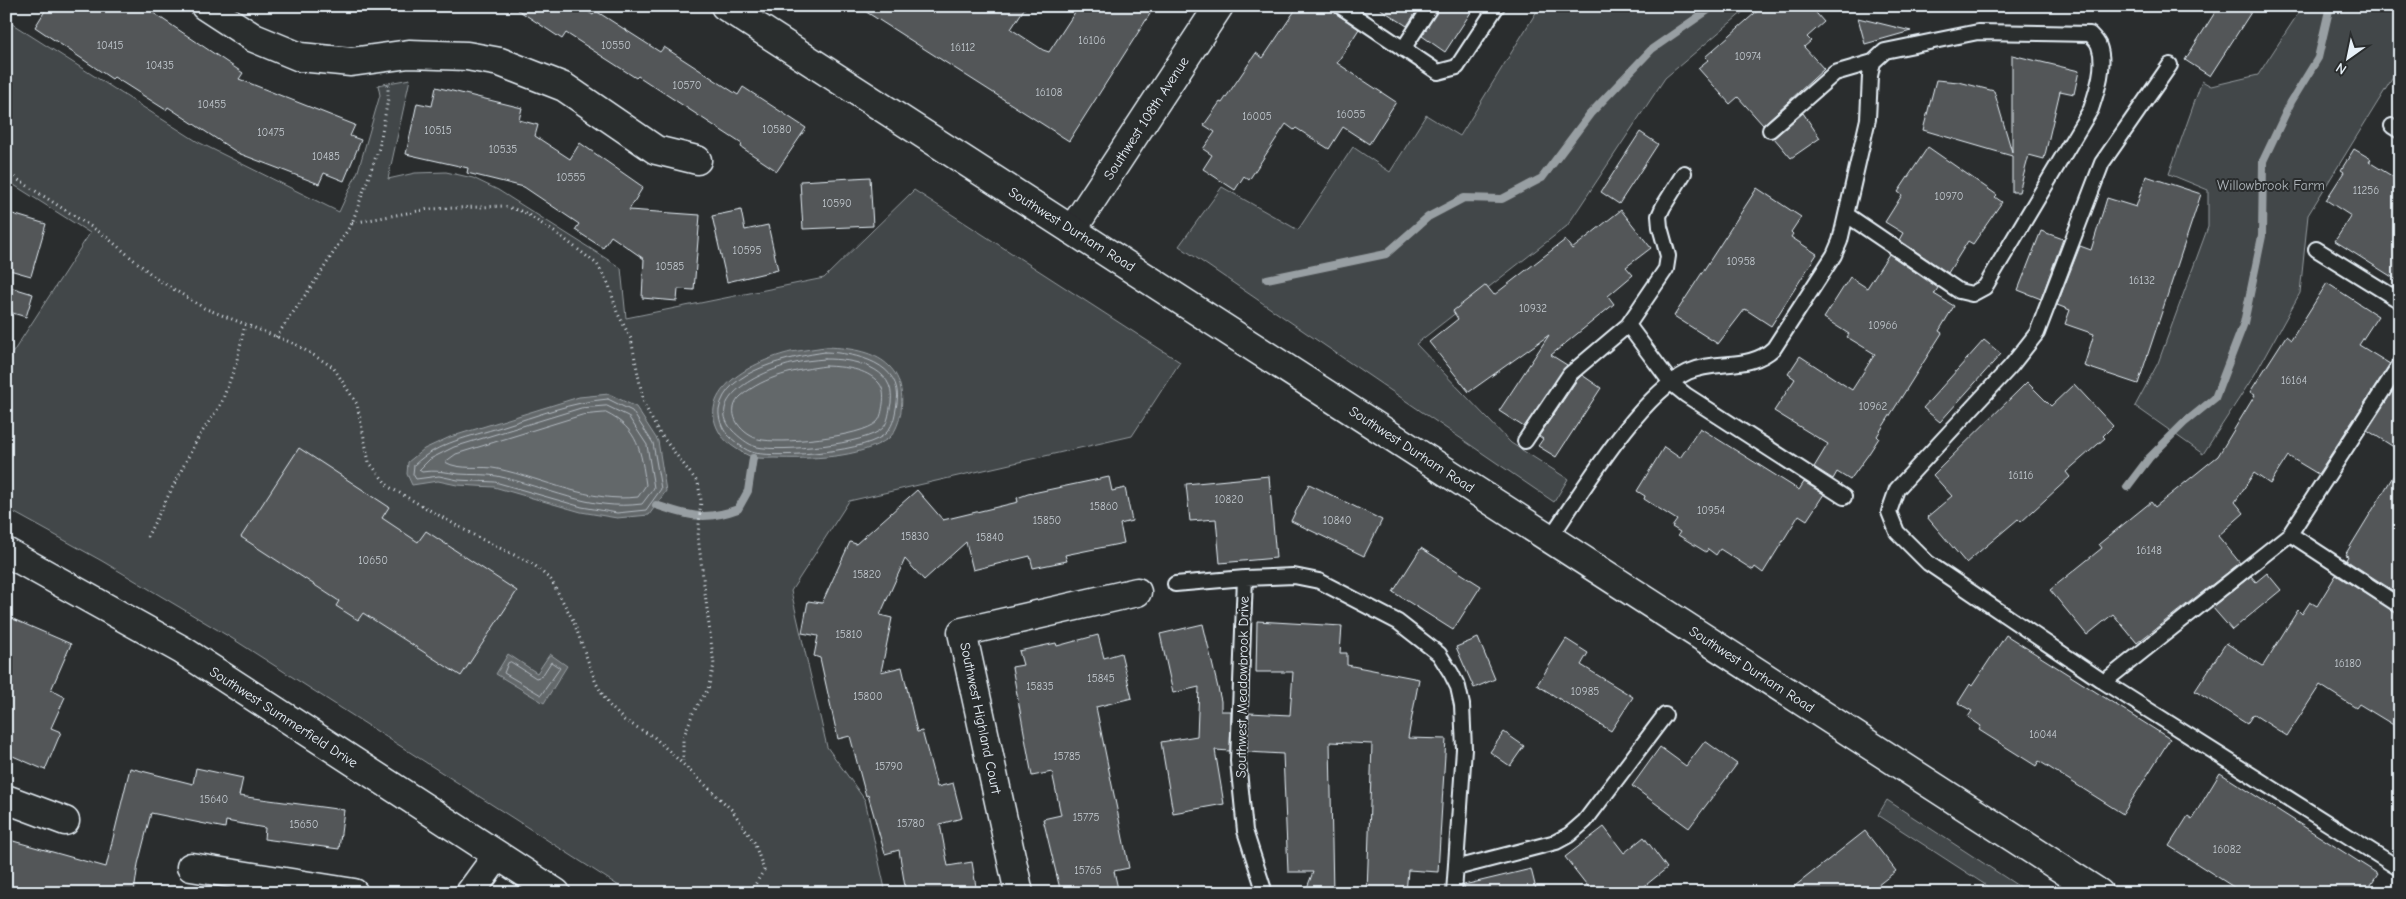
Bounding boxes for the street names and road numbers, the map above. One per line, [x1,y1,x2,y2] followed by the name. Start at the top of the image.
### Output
[1100,53,1193,183] street label: Southwest 108th Avenue
[1005,183,1138,275] street label: Southwest Durham Road
[1346,402,1478,496] street label: Southwest Durham Road
[1232,596,1253,778] street label: Southwest Meadowbrook Drive
[1686,622,1818,716] street label: Southwest Durham Road
[956,641,1005,796] street label: Southwest Highland Court
[206,663,361,772] street label: Southwest Summerfield Drive

